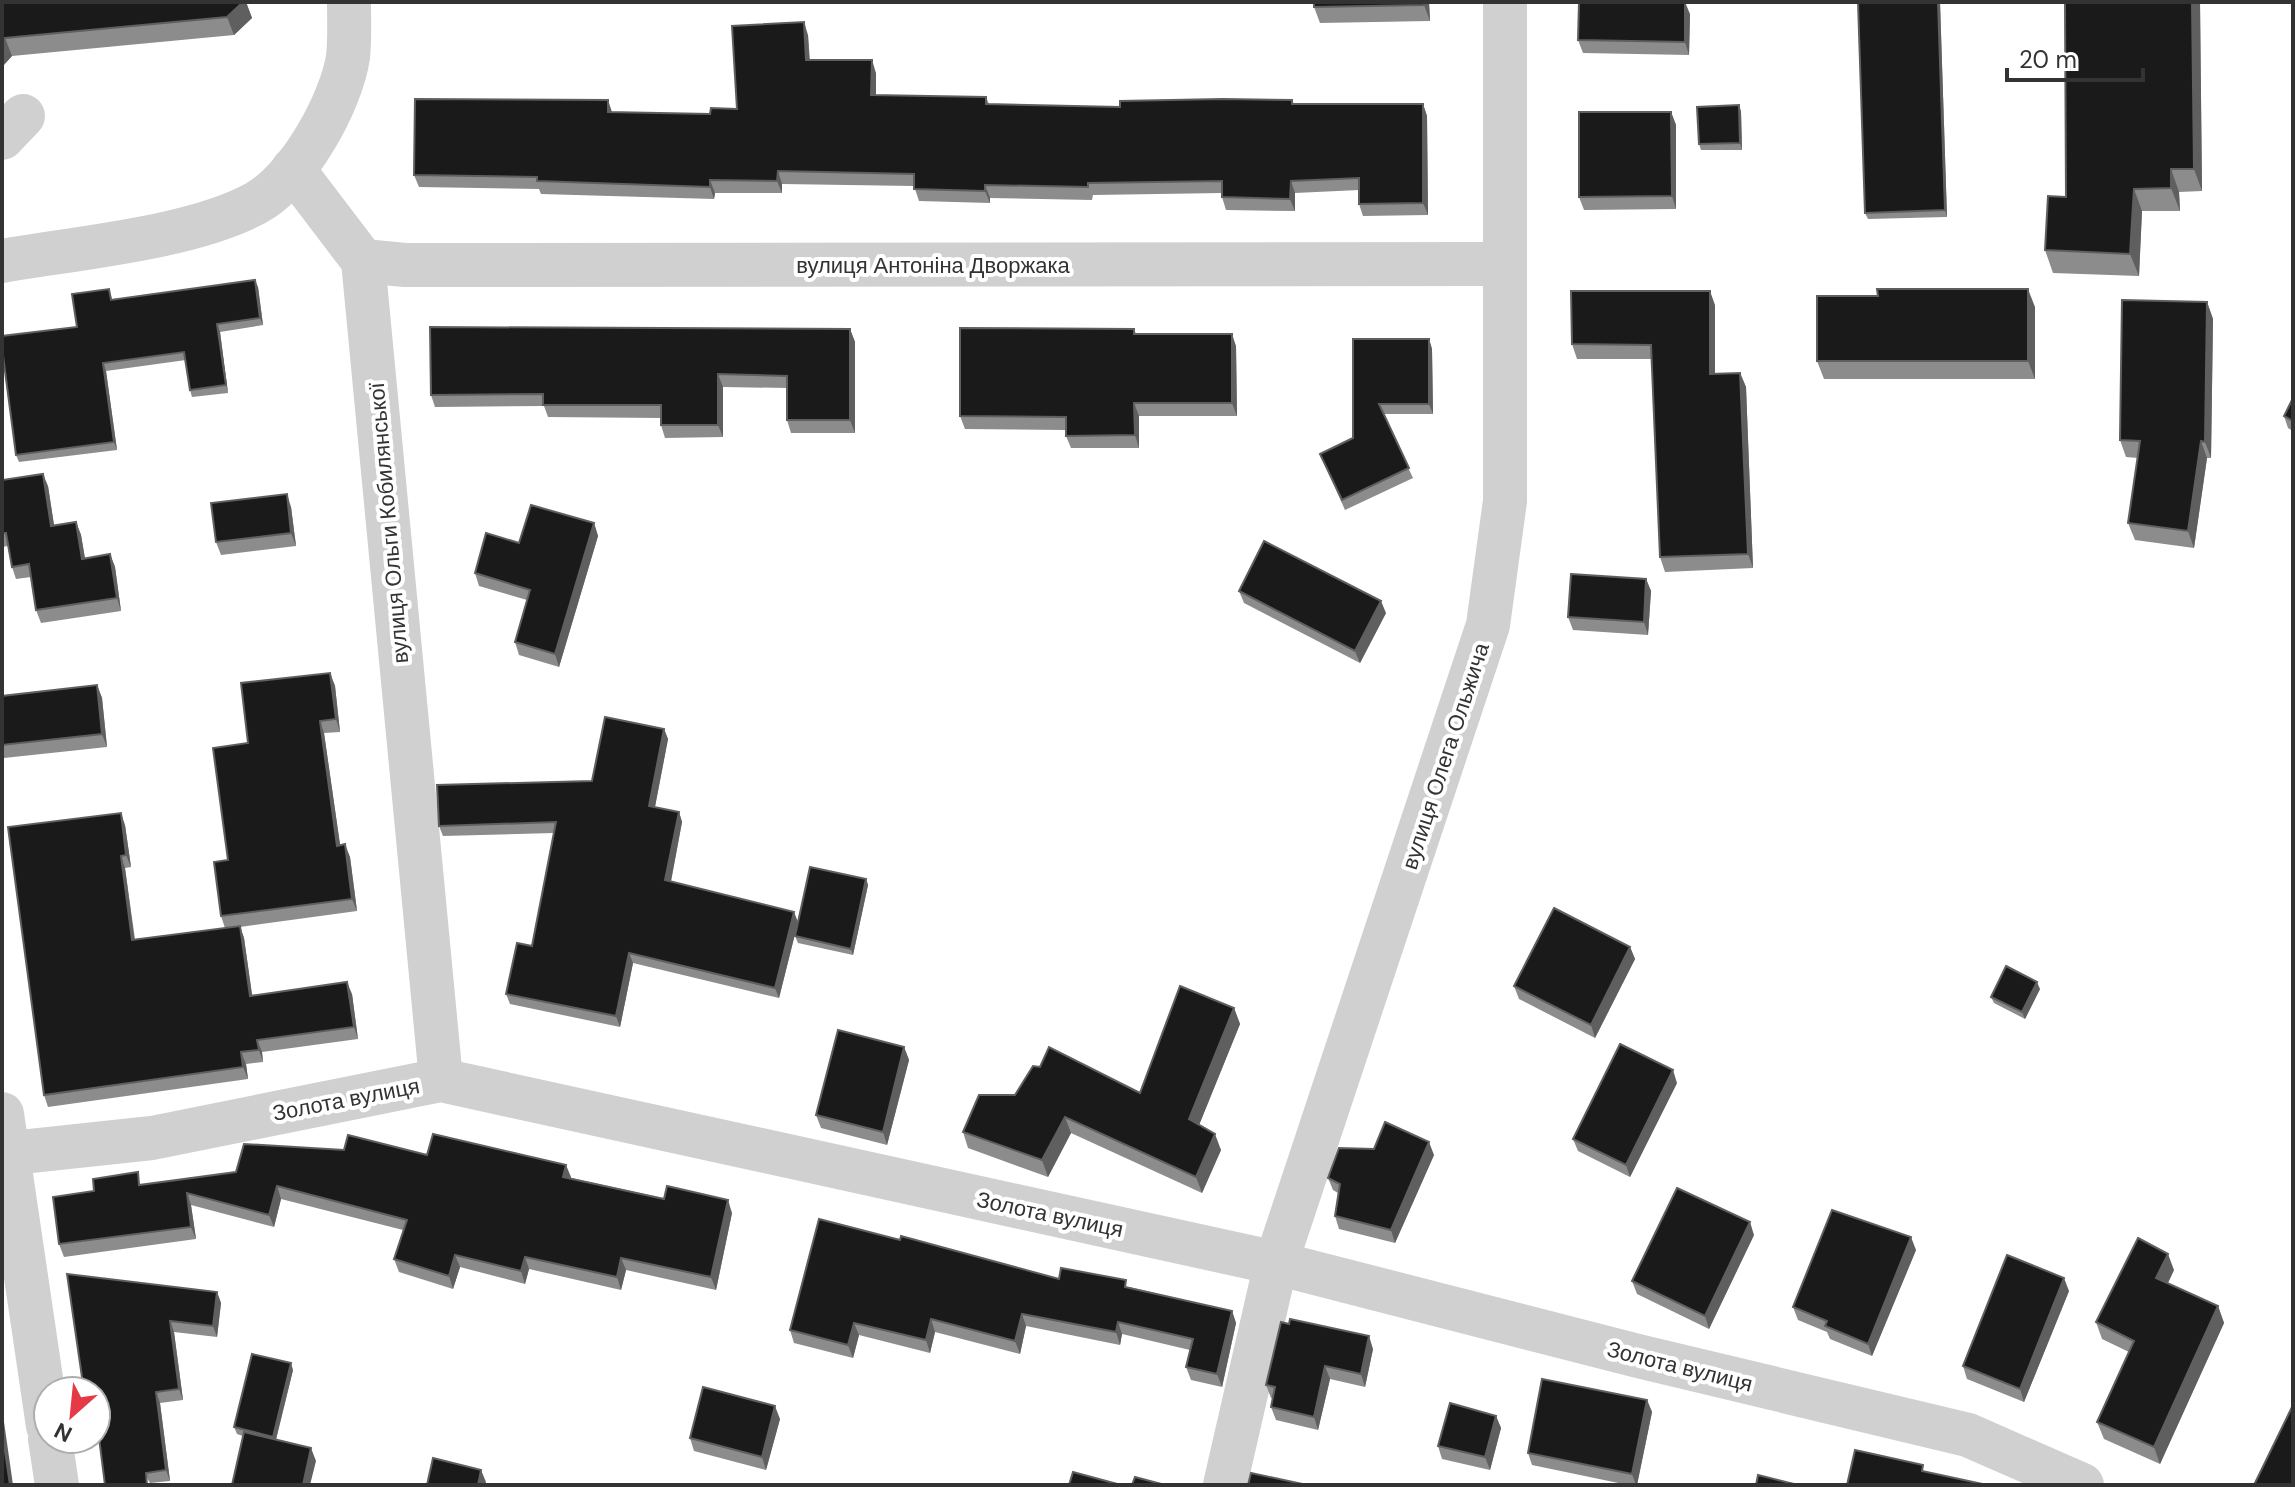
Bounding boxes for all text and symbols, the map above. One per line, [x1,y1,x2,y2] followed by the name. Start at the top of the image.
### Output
[2007,32,2143,82] scale bar
[2019,44,2077,75] text: 20 m
[796,251,1071,280] street label: вулиця Антоніна Дворжака
[362,381,415,665] street label: вулиця Ольги Кобилянської
[1395,638,1496,873] street label: вулиця Олега Ольжича
[270,1071,422,1128] street label: Золота вулиця
[974,1185,1126,1244] street label: Золота вулиця
[1604,1334,1756,1399] street label: Золота вулиця
[32,1375,112,1455] north arrow
[49,1416,77,1449] text: N

